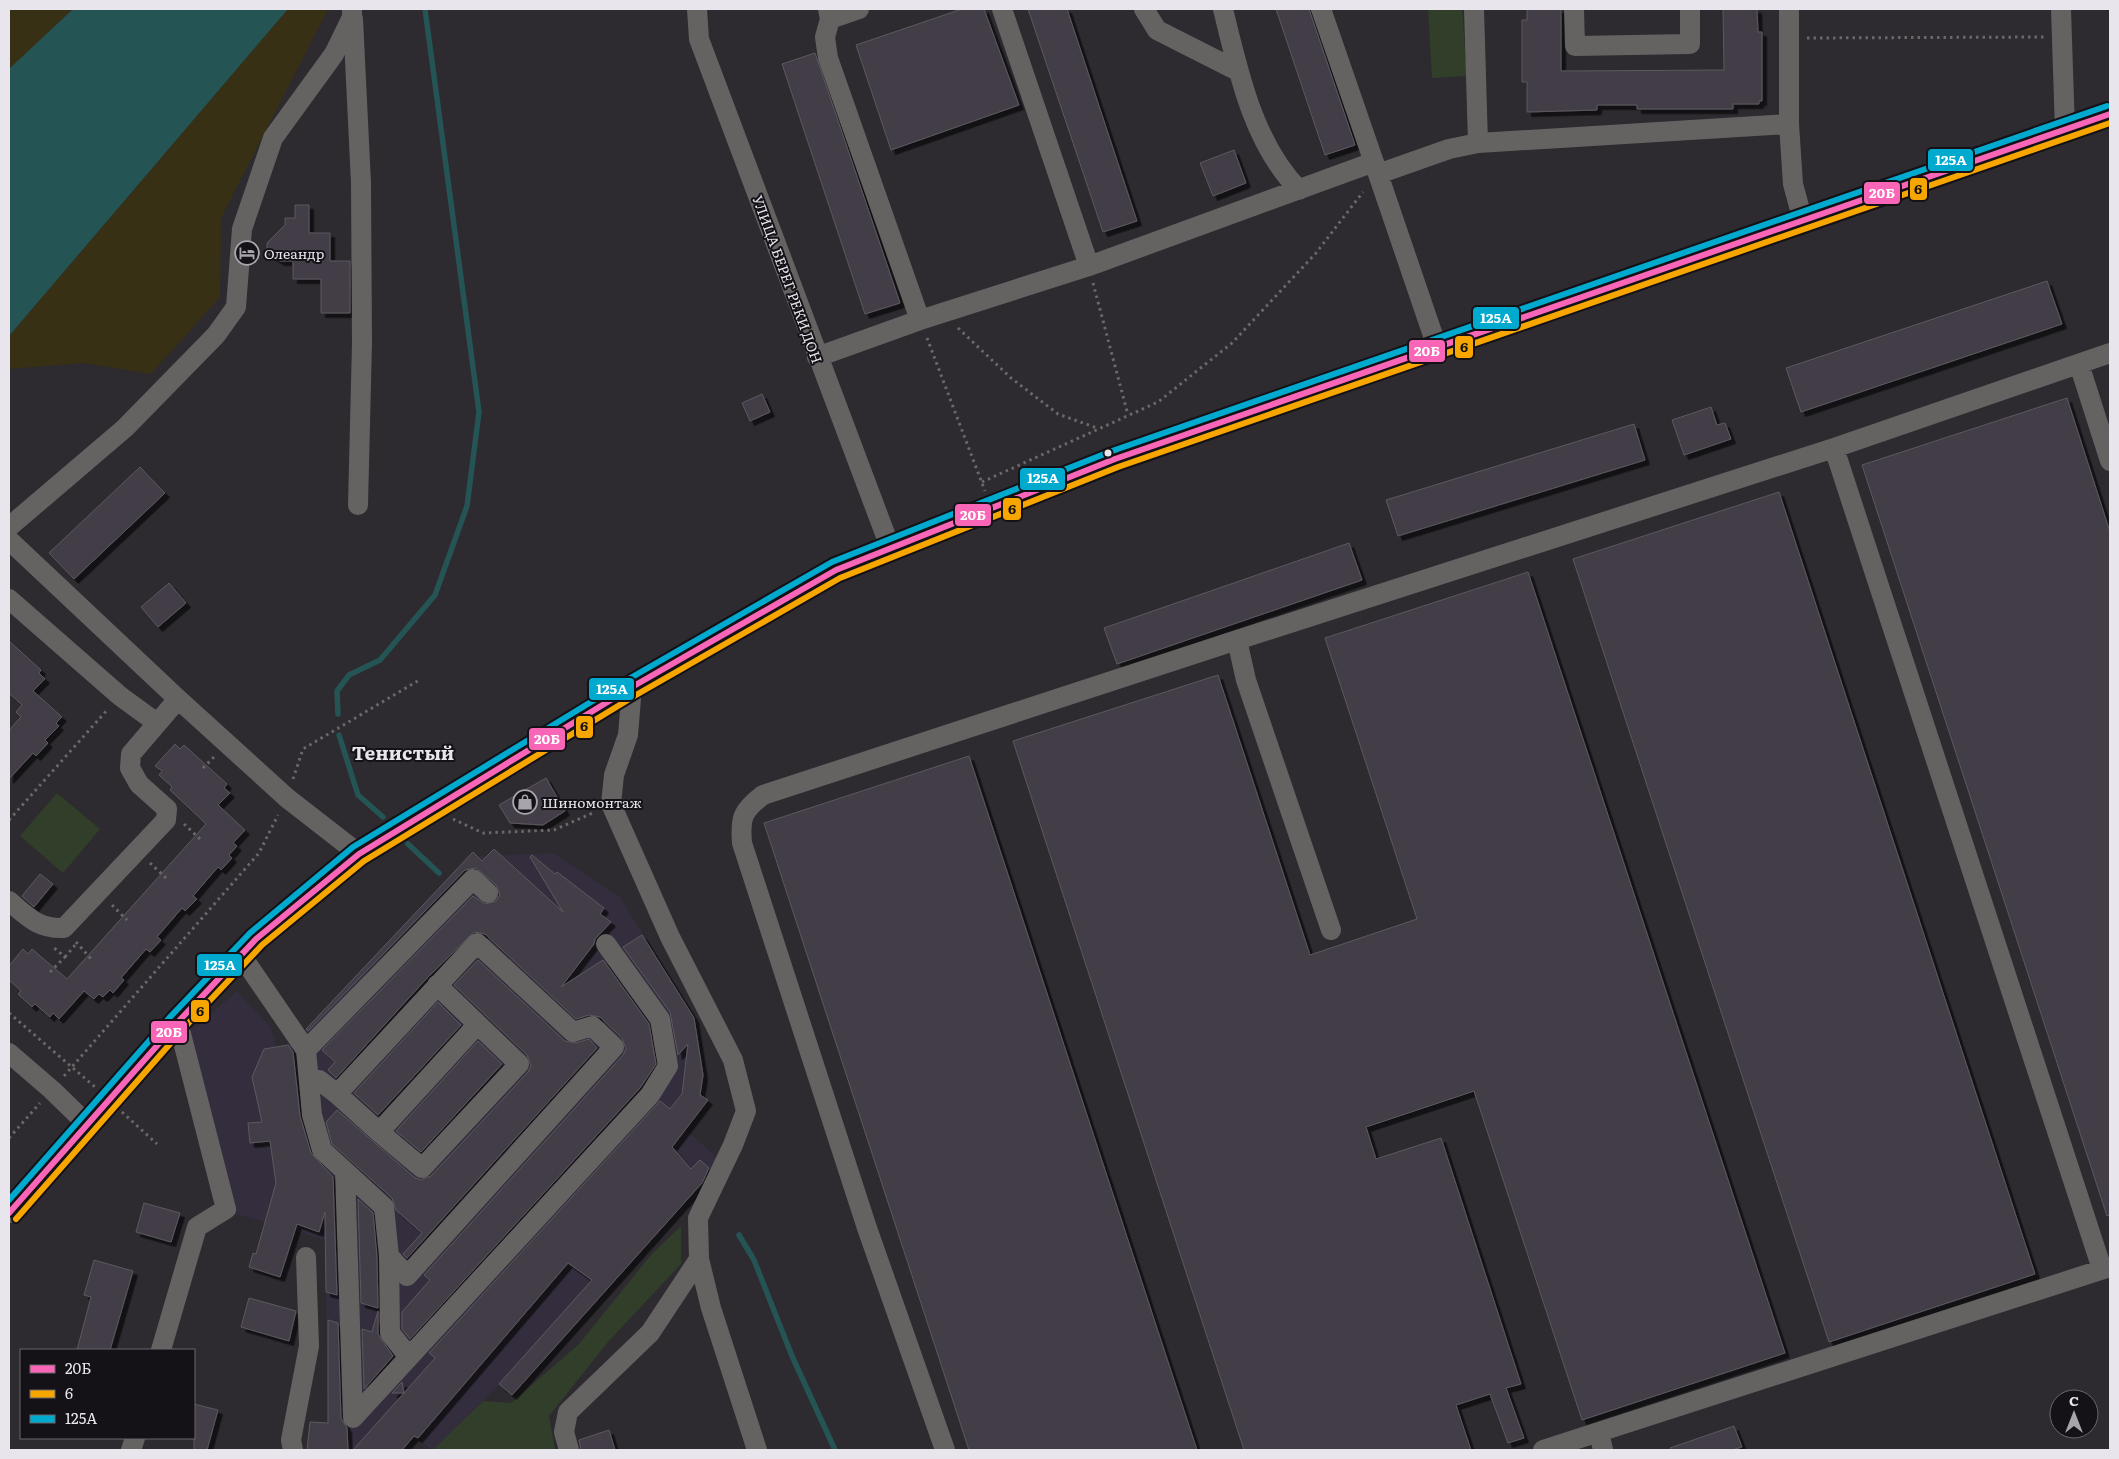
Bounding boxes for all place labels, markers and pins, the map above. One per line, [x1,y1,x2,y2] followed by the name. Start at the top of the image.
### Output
[234,240,260,266] hotel icon: Олеандр
[264,243,324,263] place label: Олеандр
[1103,448,1113,458] unlabelled marker
[512,789,538,815] shop icon: Шиномонтаж
[542,792,642,812] place label: Шиномонтаж

